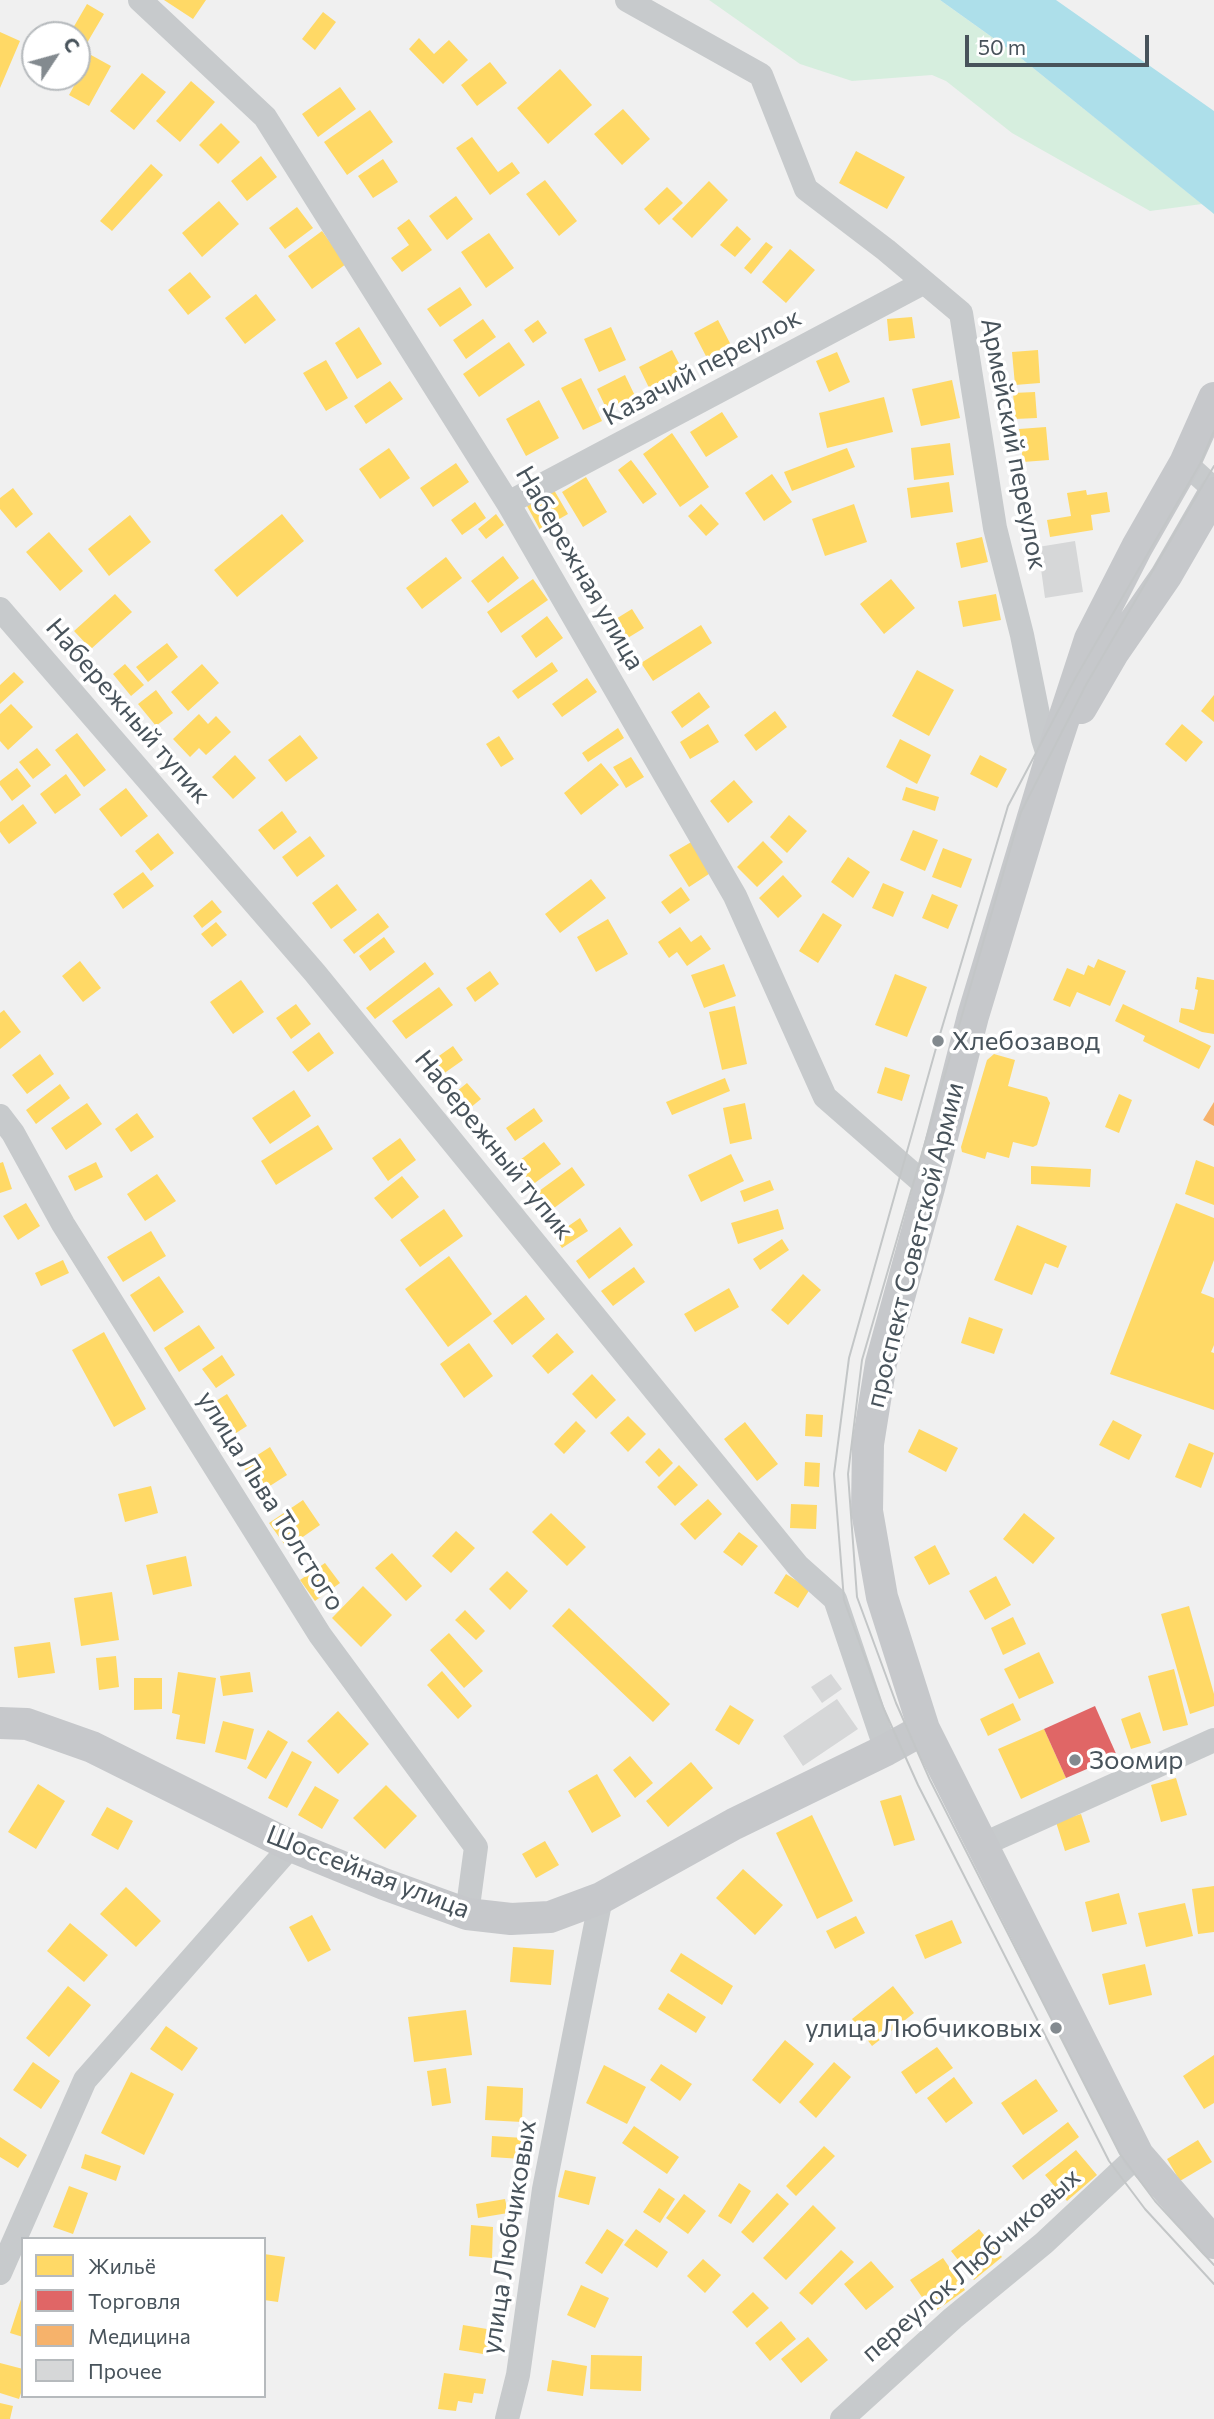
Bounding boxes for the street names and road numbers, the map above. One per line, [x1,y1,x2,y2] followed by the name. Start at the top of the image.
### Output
[598,302,806,432] street label: Казачий переулок
[974,315,1054,573] street label: Армейский переулок
[509,461,651,675] street label: Набережная улица
[39,612,217,810] street label: Набережный тупик
[408,1044,580,1246] street label: Набережный тупик
[859,1079,971,1411] street label: проспект Советской Армии
[191,1385,351,1617] street label: улица Льва Толстого
[262,1819,474,1925] street label: Шоссейная улица
[475,2118,543,2356] street label: улица Любчиковых
[855,2161,1087,2369] street label: переулок Любчиковых

